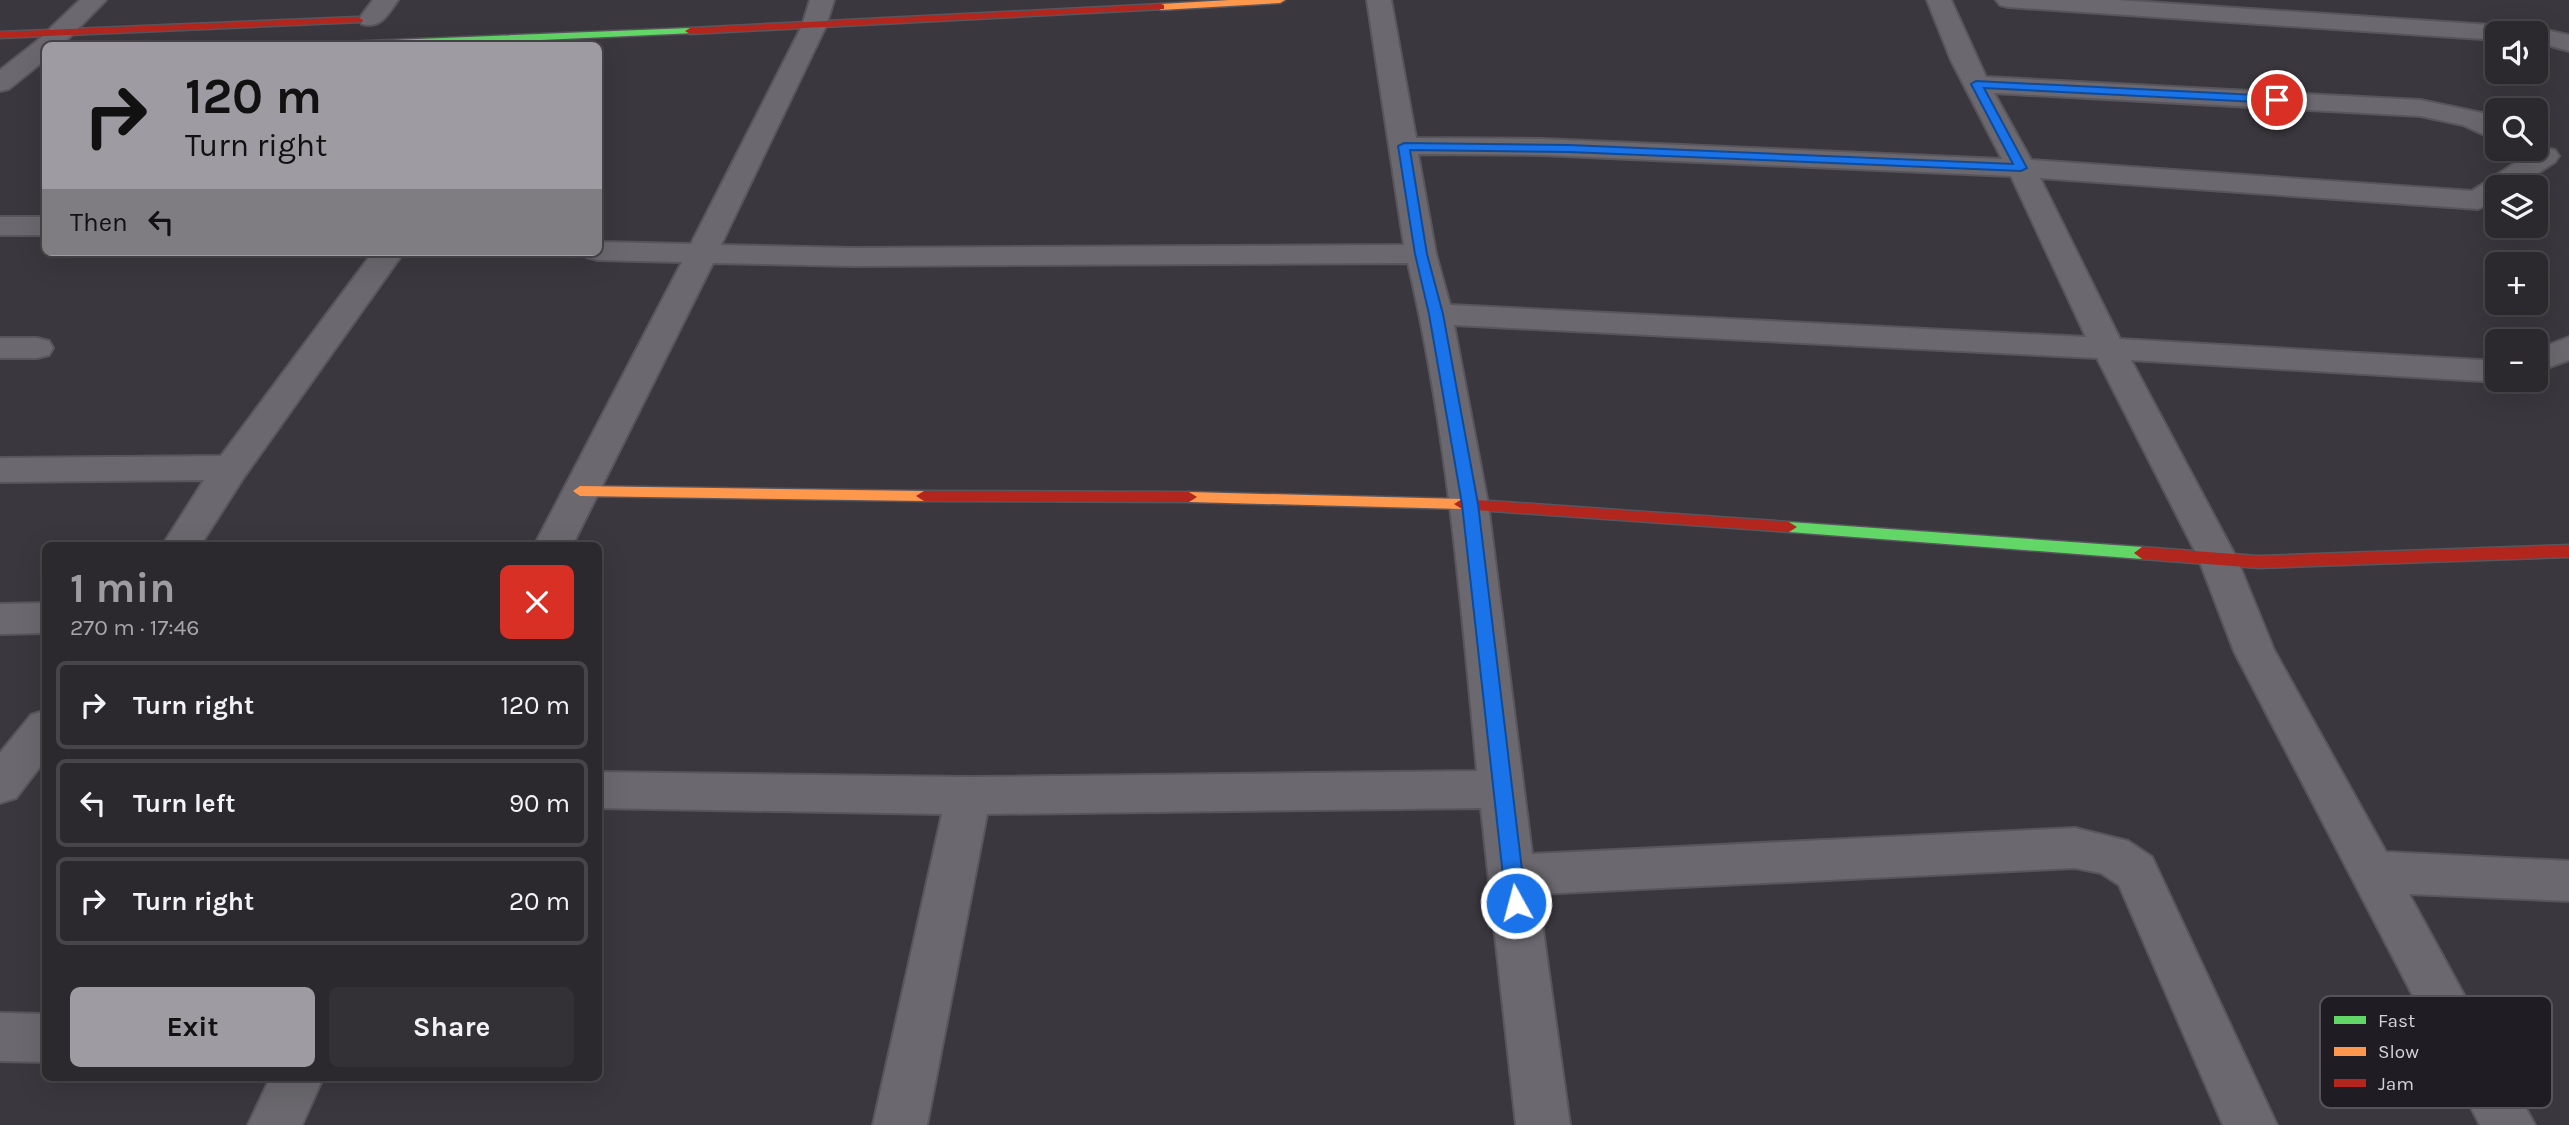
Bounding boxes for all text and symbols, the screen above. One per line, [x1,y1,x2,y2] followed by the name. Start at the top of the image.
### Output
[2485,21,2548,392] map controls
[2485,21,2548,84] button: sound
[185,68,322,125] text: 120 m
[70,70,161,161] icon: right
[2247,70,2307,130] pin
[2258,81,2296,119] icon: arrive
[2485,98,2548,161] button: search
[185,127,327,164] text: Turn right
[2485,175,2548,238] button: layers
[142,203,180,241] icon: left
[70,207,128,238] text: Then
[2485,252,2548,315] button: +
[2485,329,2548,392] button: −
[70,563,175,613] text: 1 min
[500,565,574,639] button: close
[70,614,200,641] text: 270 m · 17:46
[74,686,112,724] icon: right
[133,690,254,721] text: Turn right
[500,690,570,721] text: 120 m
[74,784,112,822] icon: left
[133,788,235,819] text: Turn left
[509,788,570,819] text: 90 m
[1479,866,1553,940] position arrow
[74,882,112,920] icon: right
[133,886,254,917] text: Turn right
[509,886,570,917] text: 20 m
[70,987,315,1067] button: Exit
[329,987,574,1067] button: Share
[2320,996,2552,1108] legend
[2378,1010,2415,1032] text: Fast
[2378,1041,2419,1063] text: Slow
[2378,1073,2414,1095] text: Jam

